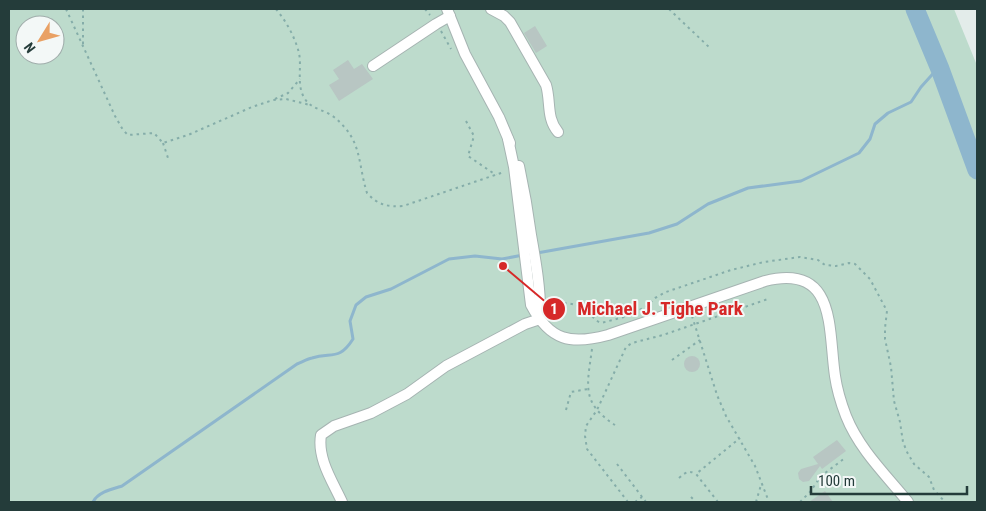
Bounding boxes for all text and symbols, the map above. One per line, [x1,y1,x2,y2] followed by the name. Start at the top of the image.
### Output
[15,15,65,65] north arrow
[21,40,39,56] text: N
[542,292,753,326] callout: Michael J. Tighe Park
[577,297,744,320] text: Michael J. Tighe Park
[550,300,558,318] text: 1
[811,464,967,496] scale bar
[818,472,855,490] text: 100 m

